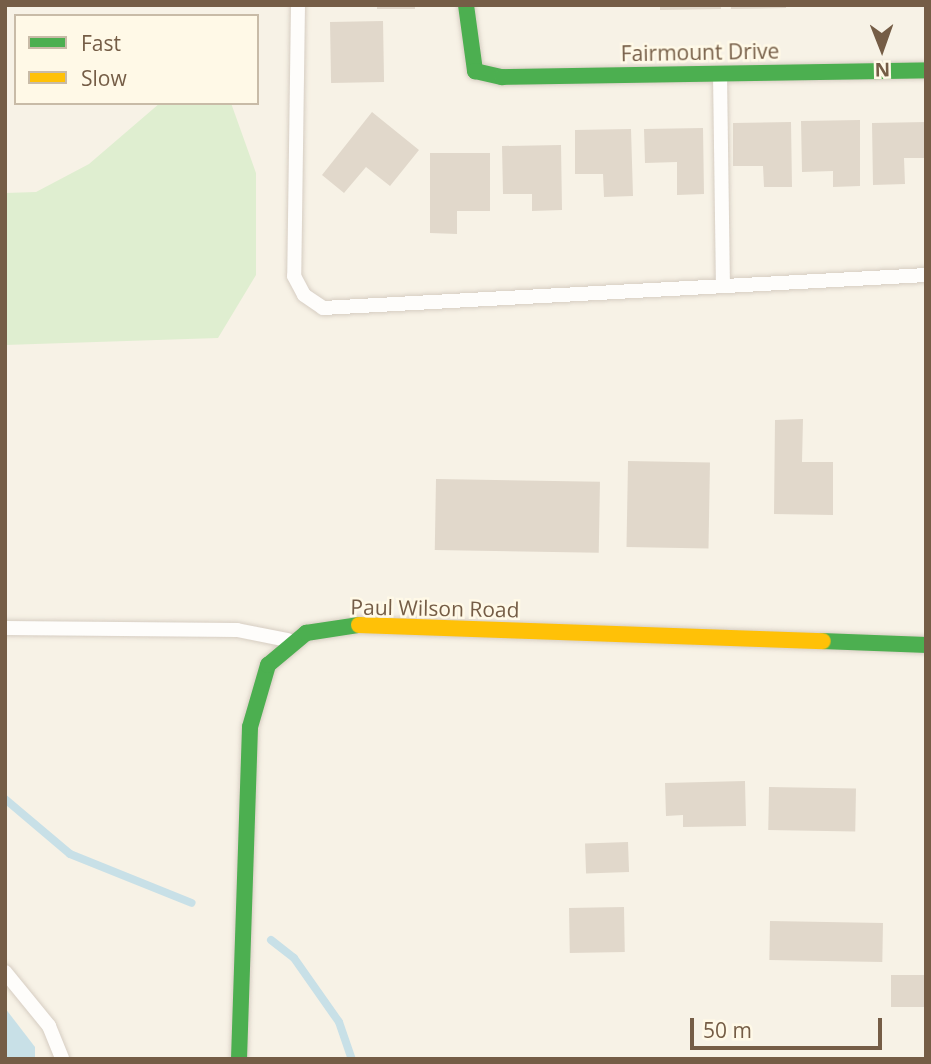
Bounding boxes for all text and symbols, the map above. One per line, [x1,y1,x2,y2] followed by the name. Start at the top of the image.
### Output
[14,14,259,105] legend
[847,14,917,84] north arrow
[81,29,121,57] text: Fast
[621,38,779,66] street label: Fairmount Drive
[874,57,890,83] text: N
[81,64,127,92] text: Slow
[350,594,520,622] street label: Paul Wilson Road
[693,1004,886,1048] scale bar
[703,1016,752,1044] text: 50 m

